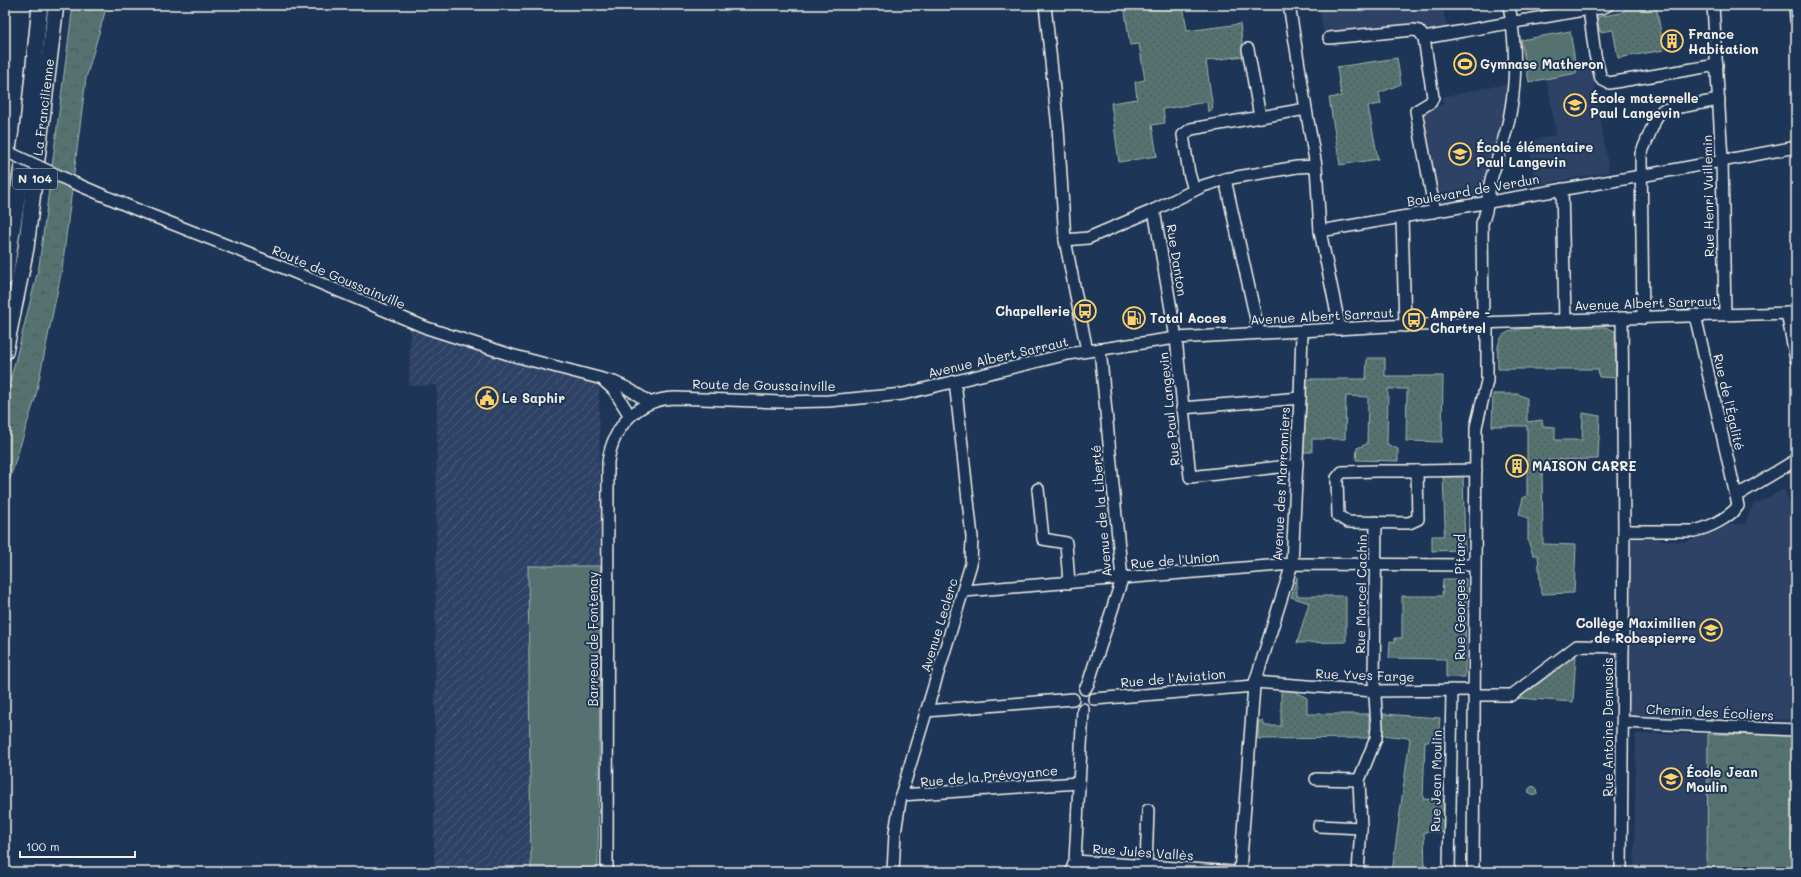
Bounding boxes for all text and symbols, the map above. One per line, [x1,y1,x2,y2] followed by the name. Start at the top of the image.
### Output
[1688,25,1758,57] place label: France Habitation
[1659,28,1685,54] building icon: France Habitation
[1452,51,1478,77] sports icon: Gymnase Matheron
[1480,55,1604,73] place label: Gymnase Matheron
[28,58,57,157] street label: La Francilienne
[1590,89,1699,121] place label: École maternelle Paul Langevin
[1562,92,1588,118] school or university icon: École maternelle Paul Langevin
[1698,135,1717,257] street label: Rue Henri Vuillemin
[1476,138,1593,170] place label: École élémentaire Paul Langevin
[1447,141,1473,167] school or university icon: École élémentaire Paul Langevin
[13,169,57,189] road number: N 104
[1405,169,1540,210] street label: Boulevard de Verdun
[1163,223,1192,297] street label: Rue Danton
[270,241,408,312] street label: Route de Goussainville
[1574,291,1718,313] street label: Avenue Albert Sarraut
[1072,298,1098,324] bus stop icon: Chapellerie
[995,302,1070,319] place label: Chapellerie
[1250,303,1394,328] street label: Avenue Albert Sarraut
[1430,304,1490,336] place label: Ampère - Chartrel
[1121,305,1147,331] fuel station icon: Total Acces
[1401,307,1427,333] bus stop icon: Ampère - Chartrel
[1150,309,1226,326] place label: Total Acces
[926,332,1070,381] street label: Avenue Albert Sarraut
[1154,351,1183,467] street label: Rue Paul Langevin
[1710,352,1749,452] street label: Rue de l'Égalité
[692,375,836,394] street label: Route de Goussainville
[474,385,500,411] public building icon: Le Saphir
[502,389,565,406] place label: Le Saphir
[1268,406,1293,562] street label: Avenue des Marronniers
[1086,444,1115,578] street label: Avenue de la Liberté
[1504,453,1530,479] building icon: MAISON CARRE
[1532,457,1636,474] place label: MAISON CARRE
[1351,534,1370,654] street label: Rue Marcel Cachin
[1451,534,1468,660] street label: Rue Georges Pitard
[1130,547,1220,572] street label: Rue de l'Union
[584,571,601,707] street label: Barreau de Fontenay
[916,576,961,674] street label: Avenue Leclerc
[1576,614,1696,646] place label: Collège Maximilien de Robespierre
[1698,617,1724,643] school or university icon: Collège Maximilien de Robespierre
[1599,657,1616,797] street label: Rue Antoine Demusois
[1120,664,1226,691] street label: Rue de l'Aviation
[1315,664,1415,685] street label: Rue Yves Farge
[1646,700,1774,723] street label: Chemin des Écoliers
[1426,730,1445,832] street label: Rue Jean Moulin
[919,761,1058,790] street label: Rue de la Prévoyance
[1686,763,1758,795] place label: École Jean Moulin
[1658,766,1684,792] school or university icon: École Jean Moulin
[20,833,135,859] scale bar
[26,838,60,854] text: 100 m
[1092,839,1194,864] street label: Rue Jules Vallès

